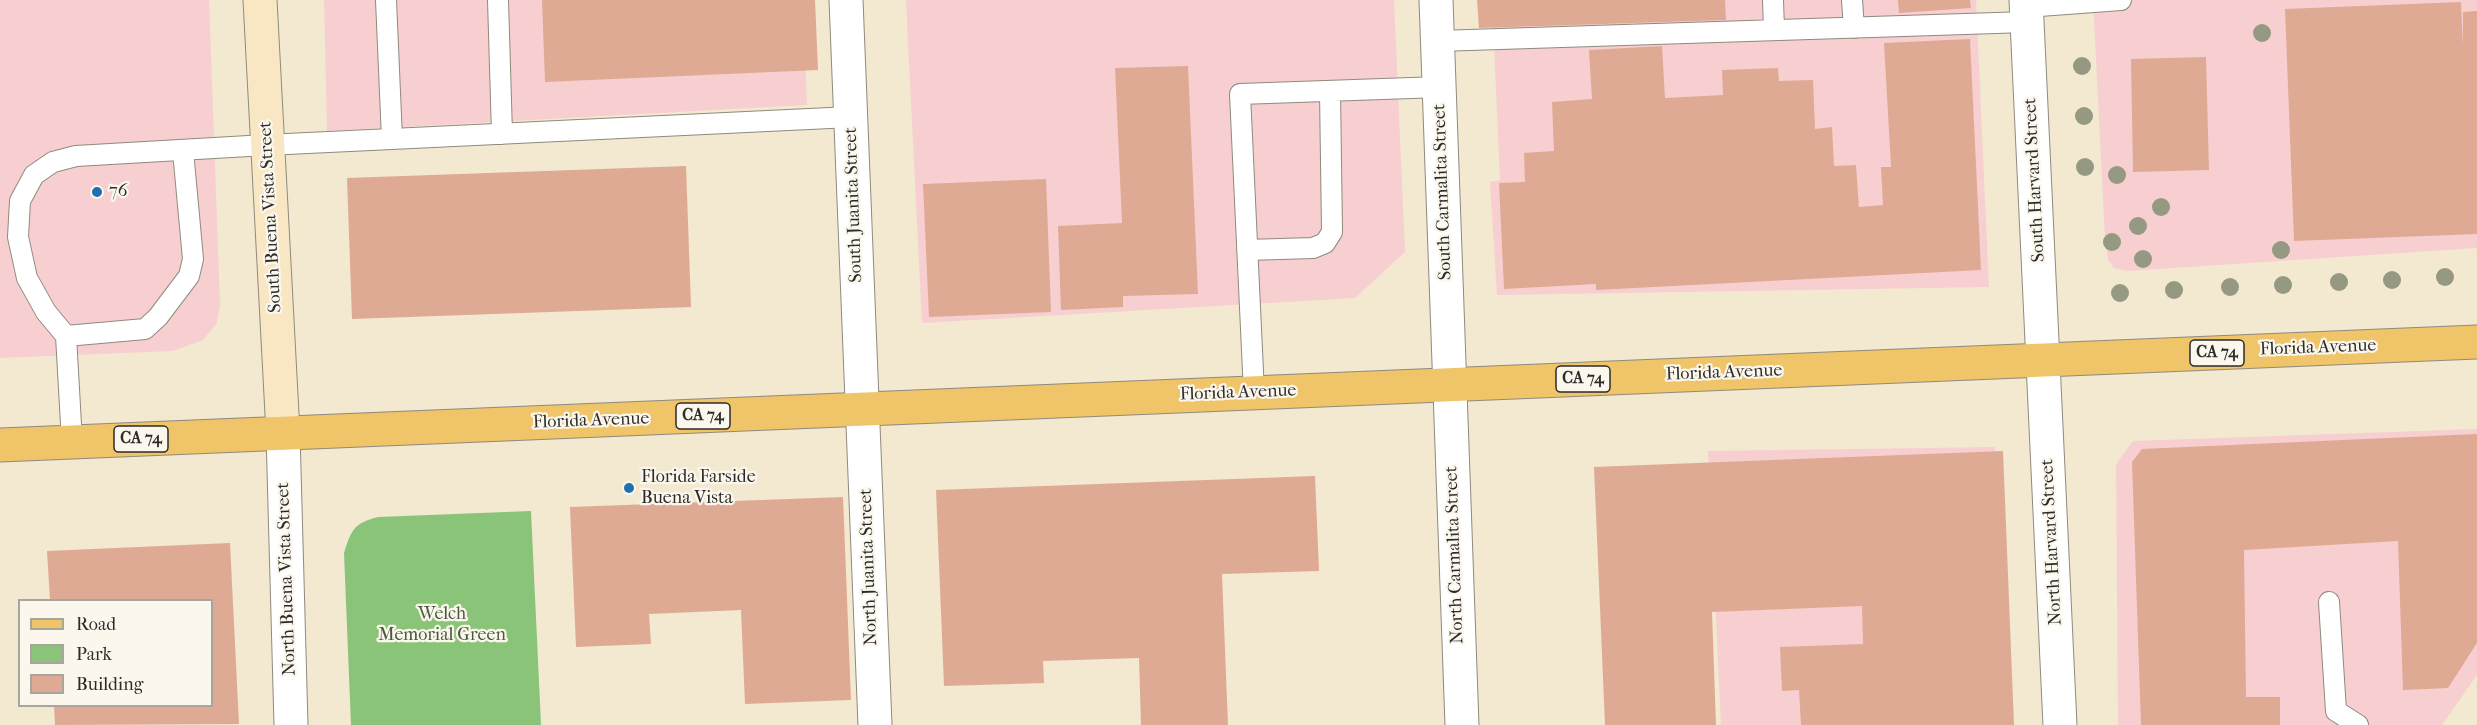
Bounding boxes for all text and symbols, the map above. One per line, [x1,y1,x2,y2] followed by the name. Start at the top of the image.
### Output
[2020,97,2050,263] street label: South Harvard Street
[1429,103,1457,281] street label: South Carmalita Street
[255,121,287,313] street label: South Buena Vista Street
[840,127,868,283] street label: South Juanita Street
[109,181,127,203] place label: 76
[90,185,104,199] marker: 76
[2259,335,2377,361] street label: Florida Avenue
[2190,340,2244,366] road number: CA 74
[1665,360,1783,386] street label: Florida Avenue
[1556,366,1610,392] road number: CA 74
[1179,380,1297,406] street label: Florida Avenue
[676,403,730,429] road number: CA 74
[532,408,650,434] street label: Florida Avenue
[114,426,168,452] road number: CA 74
[2037,458,2067,626] street label: North Harvard Street
[1441,466,1469,644] street label: North Carmalita Street
[641,467,756,510] place label: Florida Farside Buena Vista
[622,481,636,495] marker: Florida Farside Buena Vista
[273,482,301,676] street label: North Buena Vista Street
[855,488,883,646] street label: North Juanita Street
[18,599,213,707] legend
[378,604,506,646] park label: Welch Memorial Green
[76,614,116,635] text: Road
[76,644,112,665] text: Park
[76,674,143,695] text: Building

